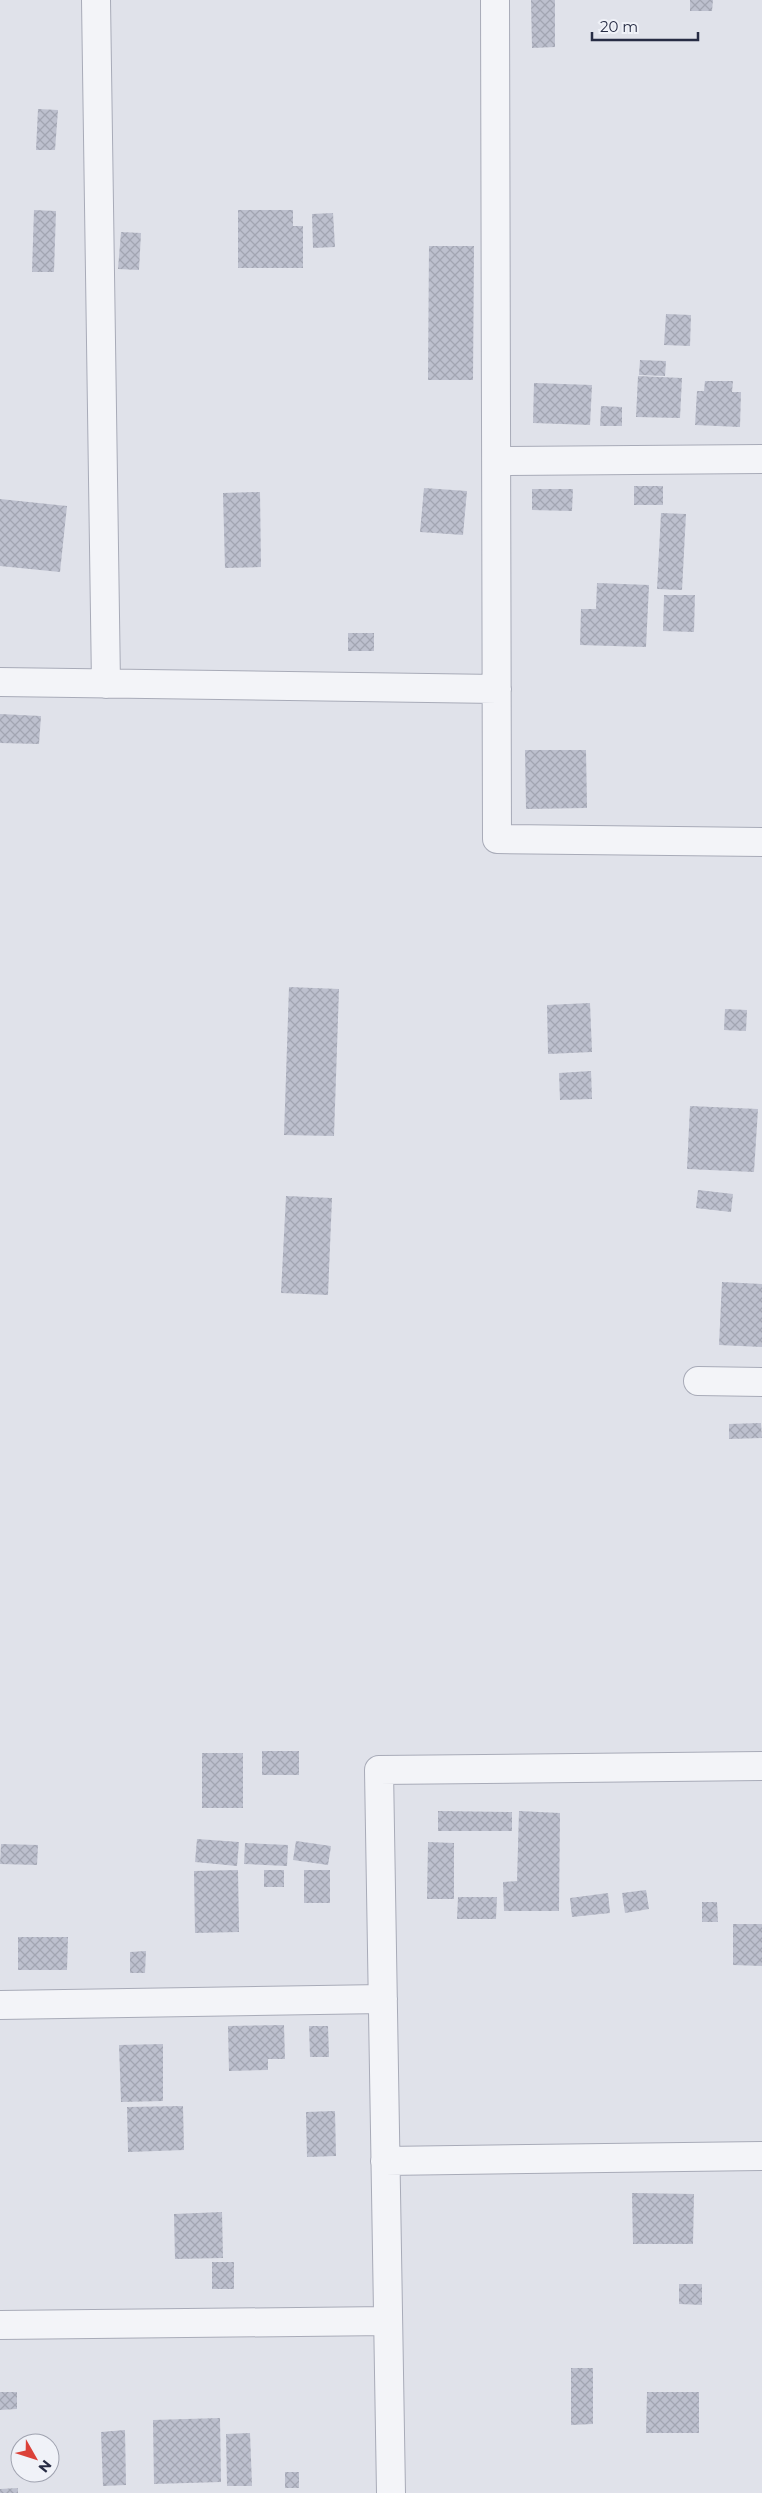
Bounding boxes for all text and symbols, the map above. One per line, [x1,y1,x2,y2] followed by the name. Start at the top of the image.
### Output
[592,10,698,42] scale bar
[600,17,638,36] text: 20 m
[10,2433,60,2483] north arrow
[35,2456,56,2476] text: N

